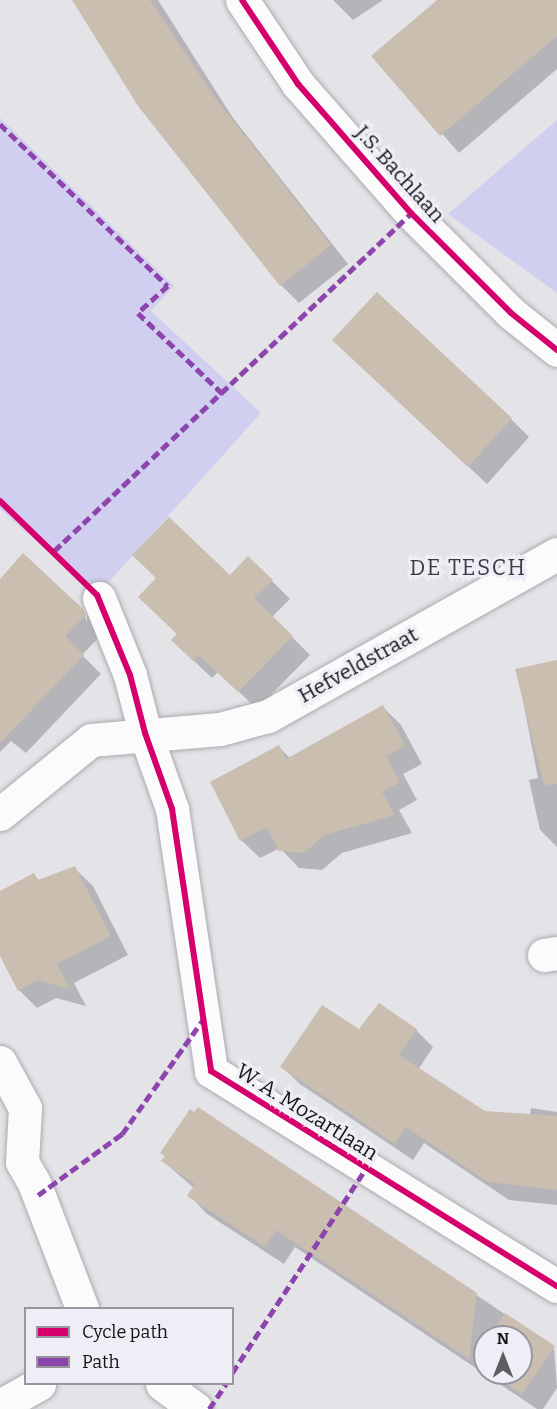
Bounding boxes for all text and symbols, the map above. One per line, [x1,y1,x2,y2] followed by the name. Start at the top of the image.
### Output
[350,120,450,228] street label: J.S. Bachlaan
[410,555,526,581] district label: DE TESCH
[294,622,422,708] street label: Hefveldstraat
[231,1058,383,1166] street label: W. A. Mozartlaan
[24,1307,234,1385] legend
[82,1321,168,1343] text: Cycle path
[473,1325,533,1385] north arrow
[497,1329,509,1348] text: N
[82,1351,120,1373] text: Path

